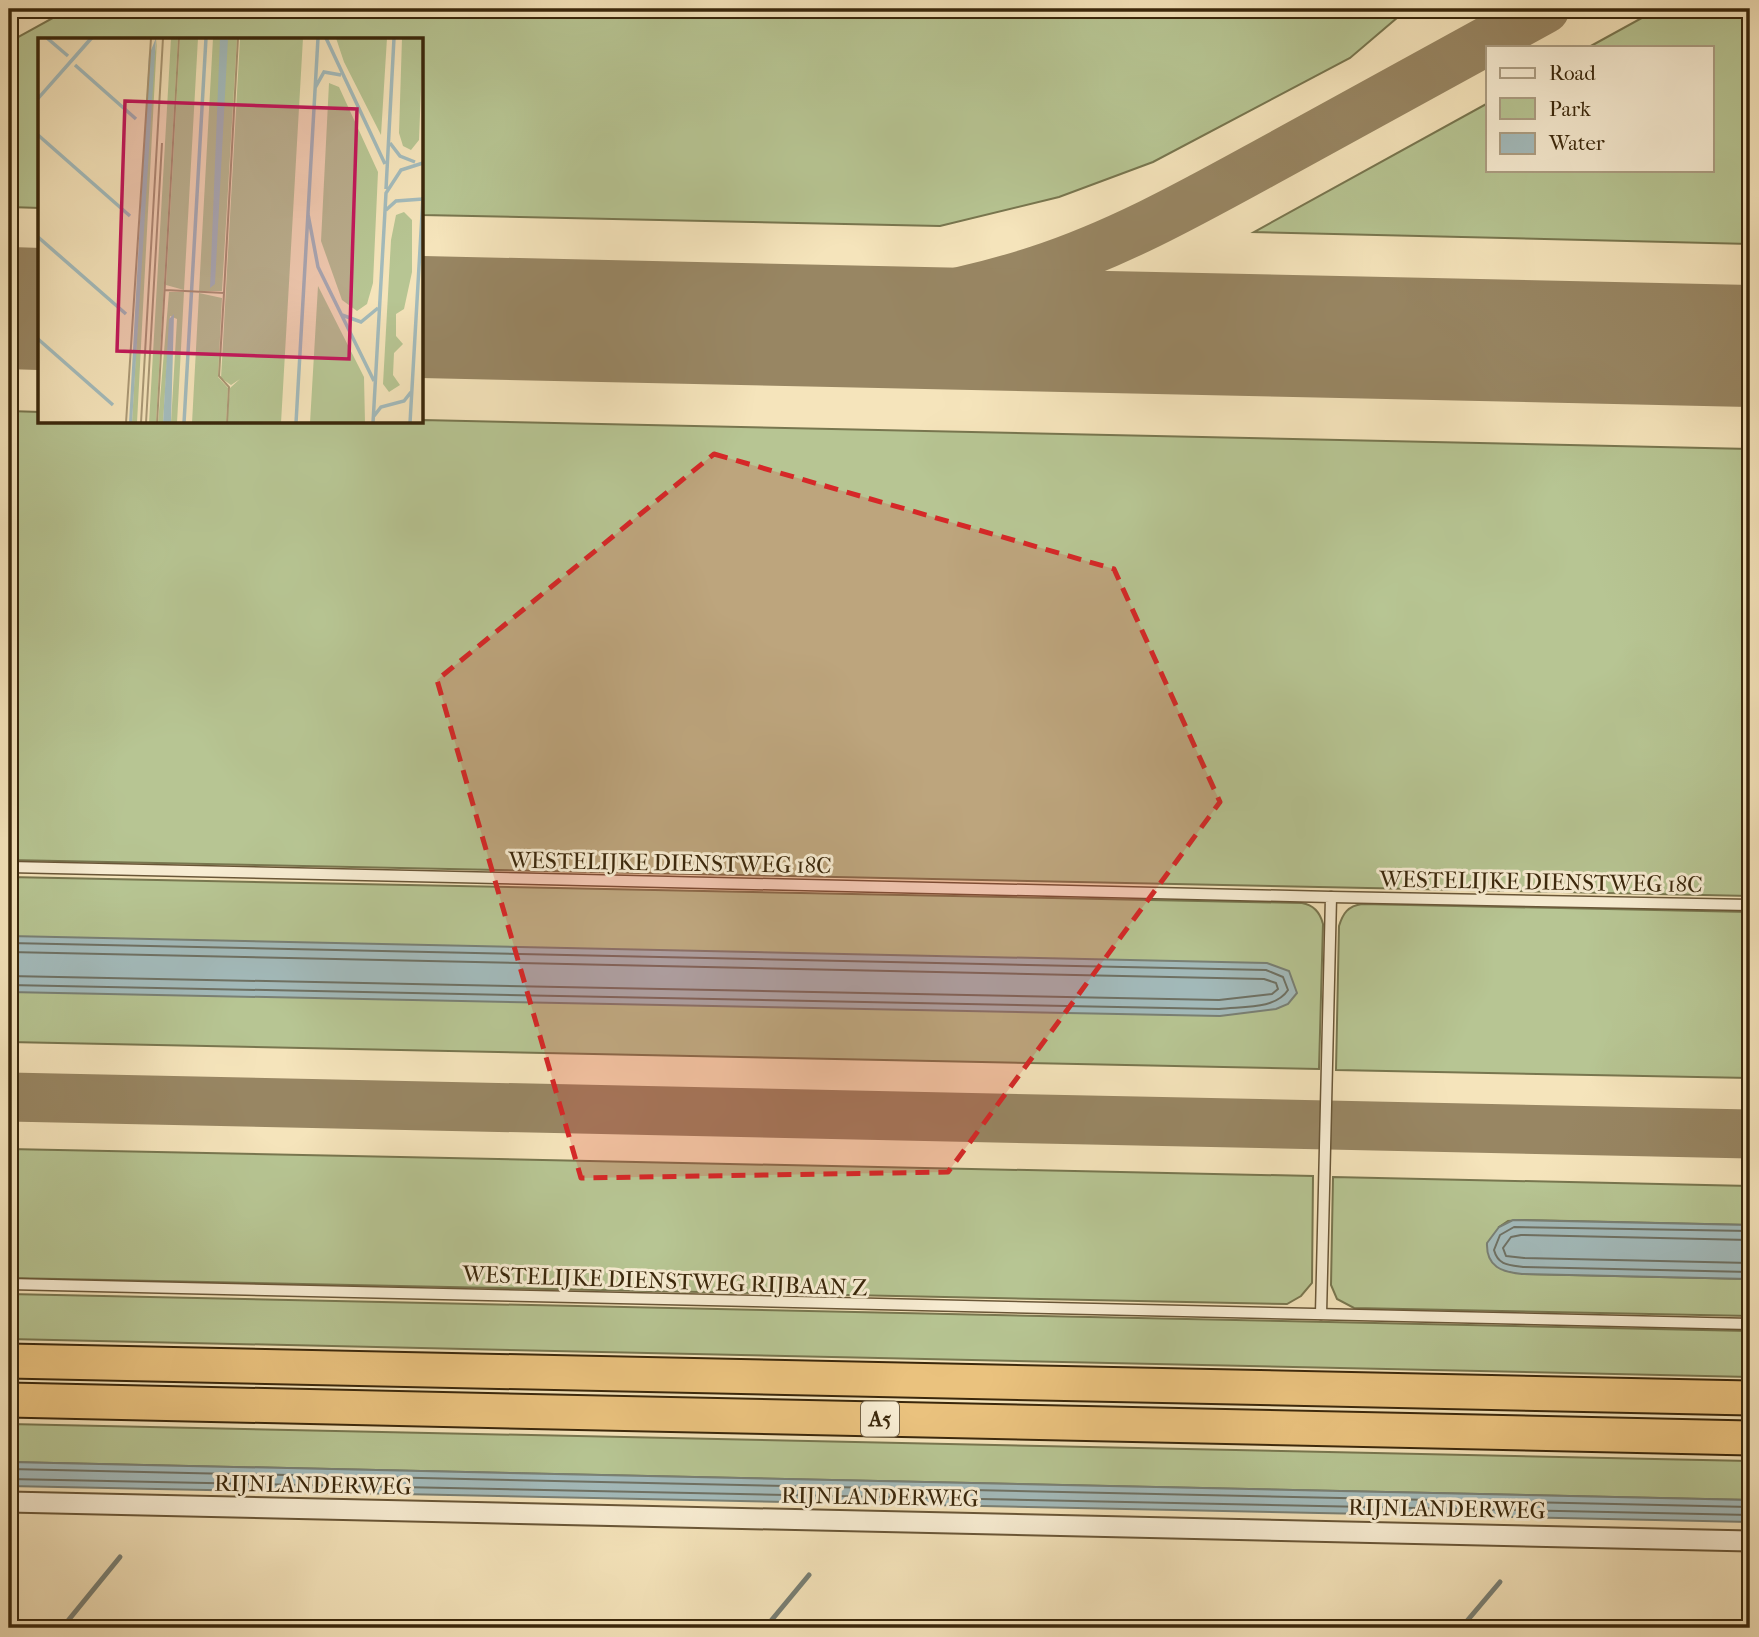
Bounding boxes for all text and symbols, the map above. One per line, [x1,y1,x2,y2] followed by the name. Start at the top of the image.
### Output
[38,38,424,424] inset map
[1486,46,1714,172] legend
[1549,61,1596,85] text: Road
[1549,97,1591,121] text: Park
[1548,131,1605,155] text: Water
[507,847,832,879] street label: WESTELIJKE DIENSTWEG 18C
[1378,866,1703,898] street label: WESTELIJKE DIENSTWEG 18C
[461,1260,868,1302] street label: WESTELIJKE DIENSTWEG RIJBAAN Z
[861,1402,899,1436] road number: A5
[214,1470,412,1500] street label: RIJNLANDERWEG
[781,1482,979,1512] street label: RIJNLANDERWEG
[1348,1494,1546,1524] street label: RIJNLANDERWEG

